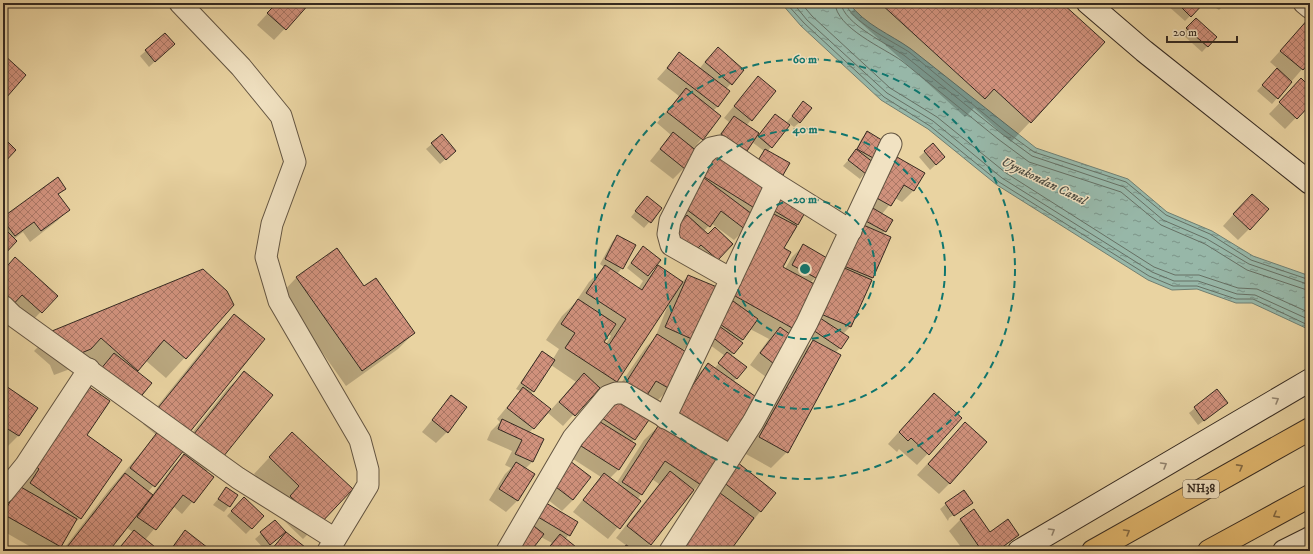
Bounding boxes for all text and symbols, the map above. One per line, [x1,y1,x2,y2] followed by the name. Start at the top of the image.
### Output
[1167,18,1237,44] scale bar
[1173,25,1197,40] text: 20 m
[793,52,817,67] text: 60 m
[792,122,817,137] text: 40 m
[999,153,1091,209] water label: Uyyakondan Canal
[793,192,817,207] text: 20 m
[798,262,812,276] centre of rings
[1272,397,1279,404] one-way arrow
[1160,462,1167,469] one-way arrow
[1236,465,1243,472] one-way arrow
[1183,480,1219,498] road number: NH38
[1273,510,1280,517] one-way arrow
[1048,528,1055,535] one-way arrow
[1123,529,1130,536] one-way arrow

